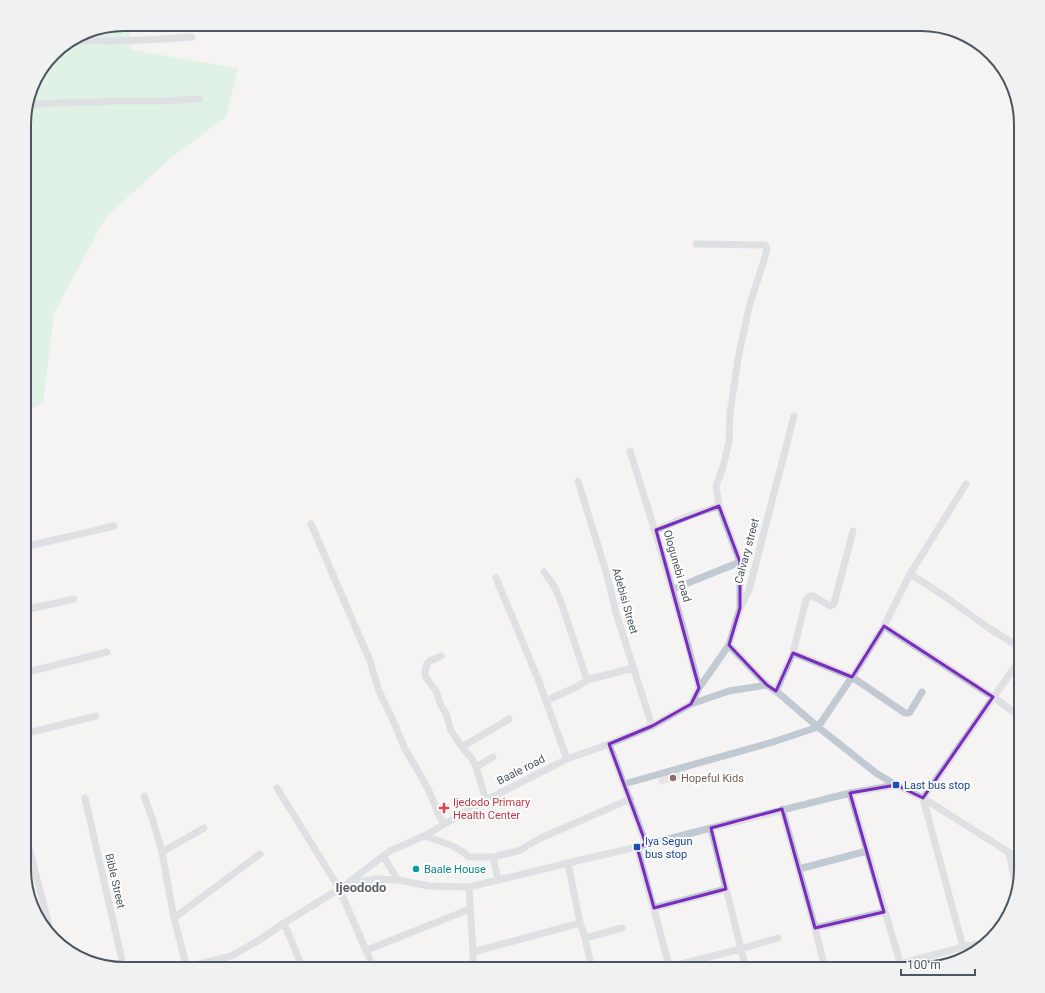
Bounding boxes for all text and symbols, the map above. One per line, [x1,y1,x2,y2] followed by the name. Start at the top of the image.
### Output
[732,517,762,585] street label: Calvary street
[661,528,693,604] street label: Ologunebi road
[609,566,641,636] street label: Adebisi Street
[495,752,547,788] street label: Baale road
[681,772,744,785] place label: Hopeful Kids
[668,773,678,783] marker: Hopeful Kids
[904,779,970,792] place label: Last bus stop
[891,780,901,790] marker: Last bus stop
[453,796,531,822] place label: Ijedodo Primary Health Center
[438,802,450,814] marker: Ijedodo Primary Health Center
[645,835,693,861] place label: Iya Segun bus stop
[632,842,642,852] marker: Iya Segun bus stop
[102,852,128,910] street label: Bible Street
[424,863,486,876] place label: Baale House
[411,864,421,874] marker: Baale House
[336,880,386,895] district label: Ijeododo
[901,951,975,977] scale bar
[907,958,941,972] text: 100 m

